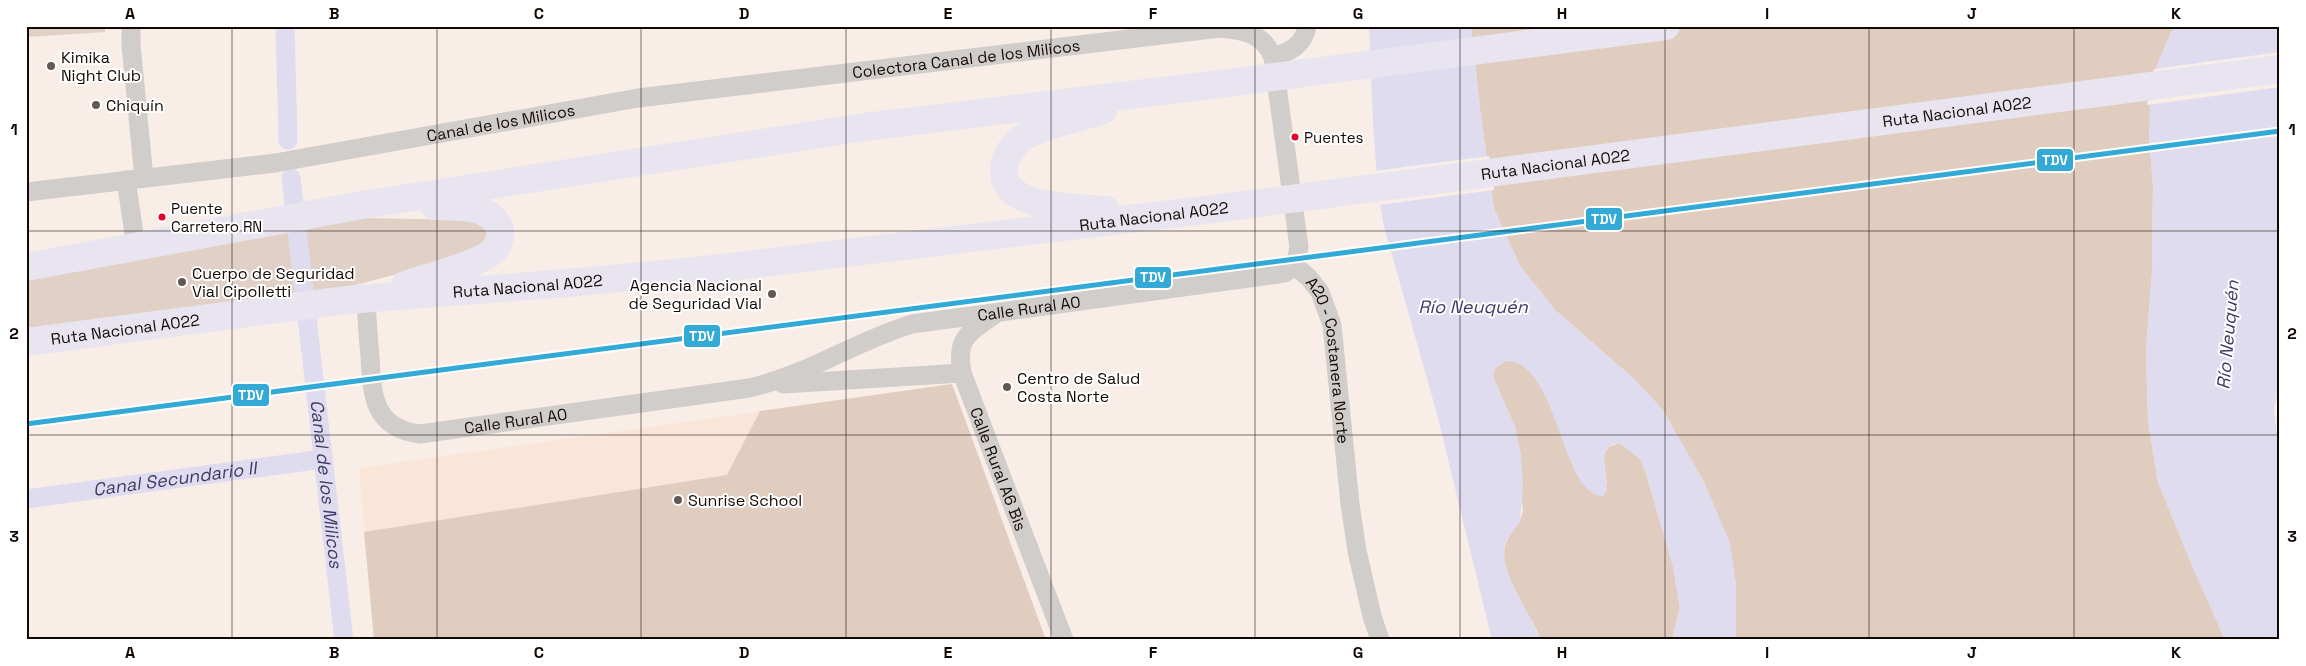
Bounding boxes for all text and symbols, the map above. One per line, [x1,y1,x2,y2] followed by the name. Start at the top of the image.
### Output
[125,3,135,24] text: A
[329,3,339,24] text: B
[534,3,544,24] text: C
[739,3,749,24] text: D
[944,3,953,24] text: E
[1149,3,1158,24] text: F
[1353,3,1363,24] text: G
[1557,3,1567,24] text: H
[1765,3,1769,24] text: I
[1967,3,1977,24] text: J
[2171,3,2181,24] text: K
[851,35,1081,83] street label: Colectora Canal de los Milicos
[61,47,141,86] place label: Kimika Night Club
[45,60,57,72] marker: Kimika Night Club
[1881,92,2033,132] street label: Ruta Nacional A022
[106,95,164,116] place label: Chiquín
[90,99,102,111] marker: Chiquín
[425,99,577,147] street label: Canal de los Milicos
[10,119,18,140] text: 1
[2288,119,2296,140] text: 1
[1304,128,1364,147] place label: Puentes
[1290,132,1300,142] marker: Puentes
[1480,145,1631,185] street label: Ruta Nacional A022
[2036,148,2074,172] line badge: TDV
[2042,151,2068,169] text: TDV
[1078,197,1230,236] street label: Ruta Nacional A022
[171,199,262,236] place label: Puente Carretero RN
[1585,207,1623,231] line badge: TDV
[1591,210,1617,228] text: TDV
[157,212,167,222] marker: Puente Carretero RN
[192,263,355,302] place label: Cuerpo de Seguridad Vial Cipolletti
[1134,266,1172,289] line badge: TDV
[1140,268,1166,286] text: TDV
[452,270,604,303] street label: Ruta Nacional A022
[1301,273,1354,445] street label: A20 - Costanera Norte
[628,275,762,314] place label: Agencia Nacional de Seguridad Vial
[176,276,188,288] marker: Cuerpo de Seguridad Vial Cipolletti
[2211,278,2244,390] water label: Río Neuquén
[766,288,778,300] marker: Agencia Nacional de Seguridad Vial
[976,291,1082,326] street label: Calle Rural A0
[1418,295,1529,318] water label: Río Neuquén
[49,309,201,350] street label: Ruta Nacional A022
[9,323,19,344] text: 2
[2287,323,2297,344] text: 2
[683,324,721,348] line badge: TDV
[689,327,715,345] text: TDV
[1017,368,1140,407] place label: Centro de Salud Costa Norte
[1001,381,1013,393] marker: Centro de Salud Costa Norte
[232,383,270,407] line badge: TDV
[238,386,264,404] text: TDV
[306,399,348,570] water label: Canal de los Milicos
[463,404,569,439] street label: Calle Rural A0
[965,404,1031,534] street label: Calle Rural A6 Bis
[91,456,260,501] water label: Canal Secundario II
[688,490,802,511] place label: Sunrise School
[672,494,684,506] marker: Sunrise School
[9,526,19,547] text: 3
[2287,526,2297,547] text: 3
[125,642,135,663] text: A
[329,642,339,663] text: B
[534,642,544,663] text: C
[739,642,749,663] text: D
[944,642,953,663] text: E
[1149,642,1158,663] text: F
[1353,642,1363,663] text: G
[1557,642,1567,663] text: H
[1765,642,1769,663] text: I
[1967,642,1977,663] text: J
[2171,642,2181,663] text: K

